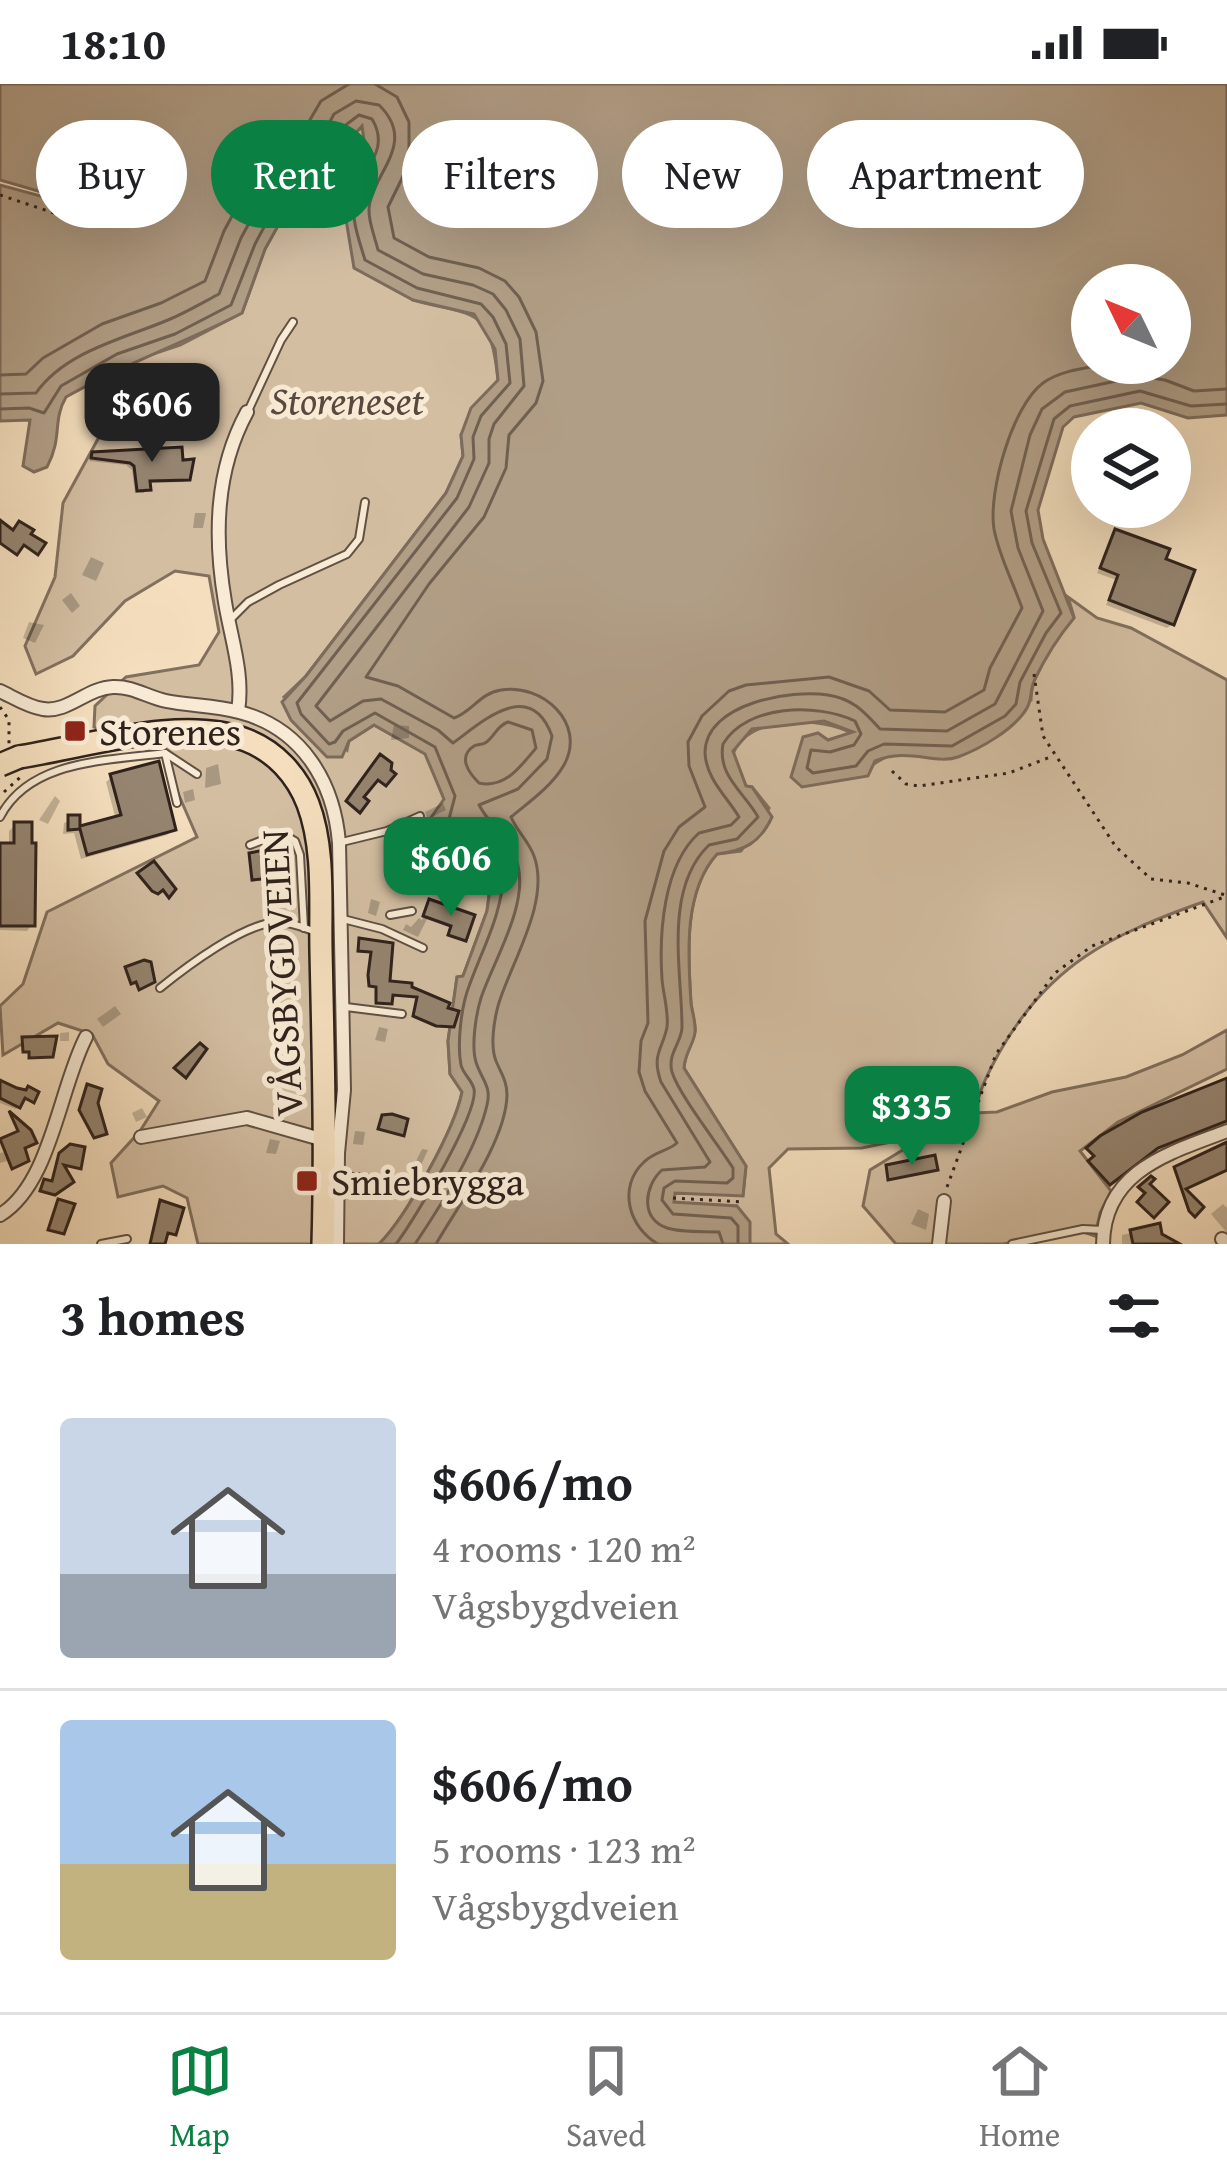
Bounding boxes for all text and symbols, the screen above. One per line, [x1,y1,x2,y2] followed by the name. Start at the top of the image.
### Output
[60,10,166,75] text: 18:10
[36,120,187,228] chip: Buy
[211,120,378,228] chip: Rent
[402,120,598,228] chip: Filters
[622,120,783,228] chip: New
[807,120,1084,228] chip: Apartment
[1071,264,1191,384] north arrow
[1071,264,1191,528] map controls
[81,363,223,465] pin: $606
[270,371,424,428] park label: Storeneset
[112,373,192,430] text: $606
[1071,408,1191,528] button: layers
[99,702,241,759] place label: Storenes
[62,718,88,744] marker: Storenes
[380,817,522,919] pin: $606
[411,827,491,884] text: $606
[245,828,316,1118] street label: VÅGSBYGDVEIEN
[841,1066,983,1168] pin: $335
[872,1076,952,1133] text: $335
[331,1152,525,1209] place label: Smiebrygga
[294,1168,320,1194] marker: Smiebrygga
[60,1279,246,1354] text: 3 homes
[1101,1283,1167,1349] icon: filters
[432,1444,633,1519] text: $606/mo
[156,1466,300,1610] icon: home
[432,1519,696,1576] text: 4 rooms · 120 m²
[432,1576,679,1633] text: Vågsbygdveien
[432,1745,633,1820] text: $606/mo
[156,1768,300,1912] icon: home
[432,1820,696,1877] text: 5 rooms · 123 m²
[432,1877,679,1934] text: Vågsbygdveien
[167,2038,233,2158] tab: Map
[566,2038,646,2158] tab: Saved
[979,2038,1060,2158] tab: Home

